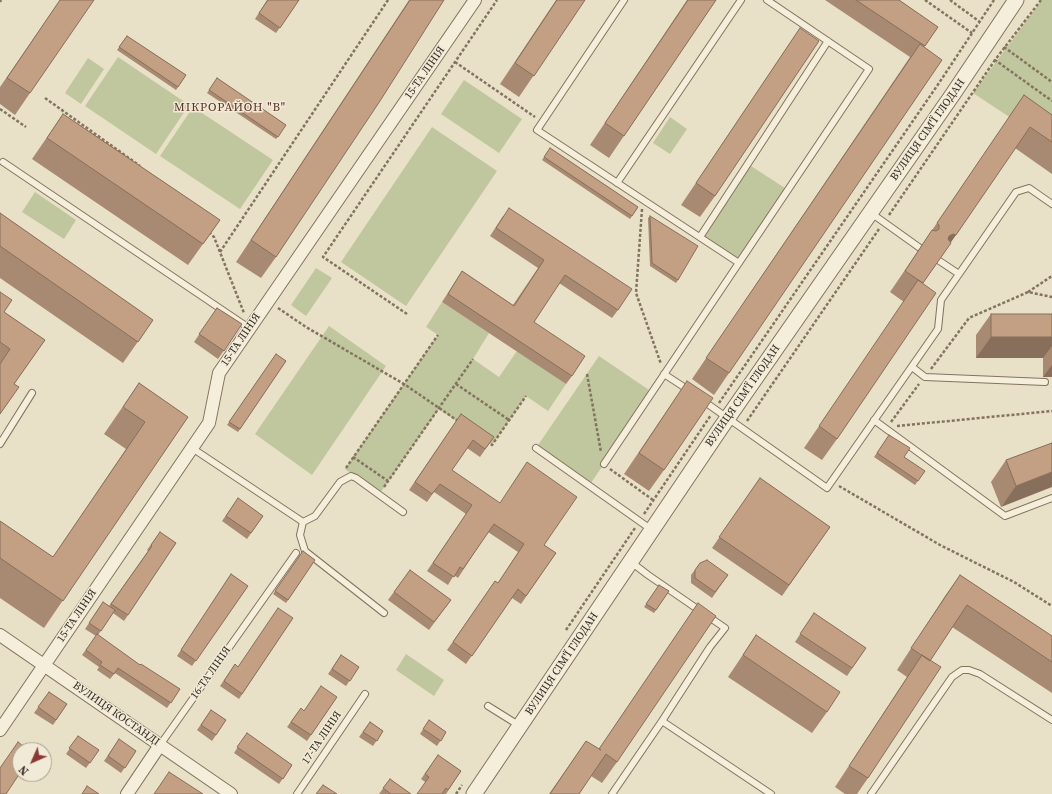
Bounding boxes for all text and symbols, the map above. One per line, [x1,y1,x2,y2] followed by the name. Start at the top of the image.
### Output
[402,44,448,102] street label: 15-ТА ЛІНІЯ
[888,77,968,183] street label: ВУЛИЦЯ СІМ'Ї ГЛОДАН
[174,101,286,115] district label: МІКРОРАЙОН "В"
[218,311,264,369] street label: 15-ТА ЛІНІЯ
[703,343,783,449] street label: ВУЛИЦЯ СІМ'Ї ГЛОДАН
[54,587,100,645] street label: 15-ТА ЛІНІЯ
[523,610,601,718] street label: ВУЛИЦЯ СІМ'Ї ГЛОДАН
[188,644,234,702] street label: 16-ТА ЛІНІЯ
[70,679,162,749] street label: ВУЛИЦЯ КОСТАНДІ
[299,709,345,767] street label: 17-ТА ЛІНІЯ
[12,742,52,782] north arrow
[16,762,32,778] text: N

